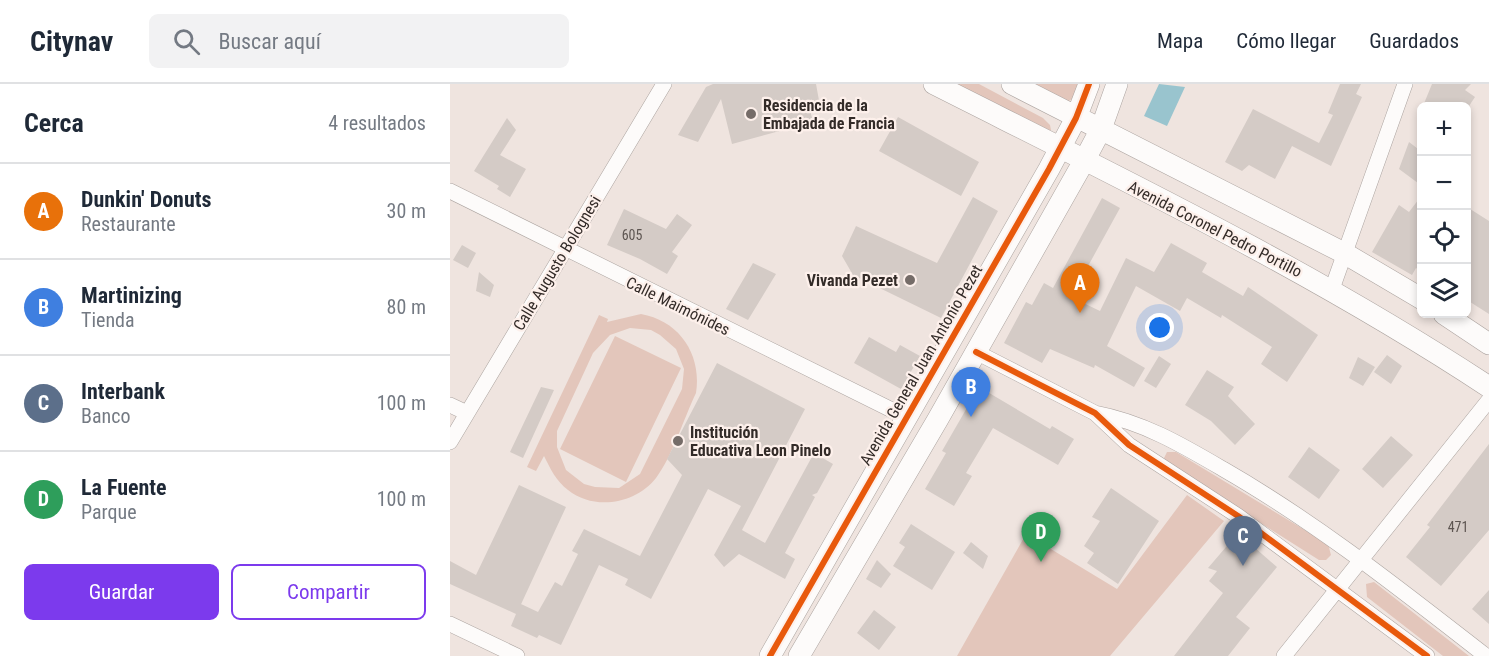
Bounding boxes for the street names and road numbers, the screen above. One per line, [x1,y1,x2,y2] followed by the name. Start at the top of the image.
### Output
[1125,177,1305,281] street label: Avenida Coronel Pedro Portillo
[509,192,605,334] street label: Calle Augusto Bolognesi
[856,261,986,469] street label: Avenida General Juan Antonio Pezet
[623,273,733,339] street label: Calle Maimónides

